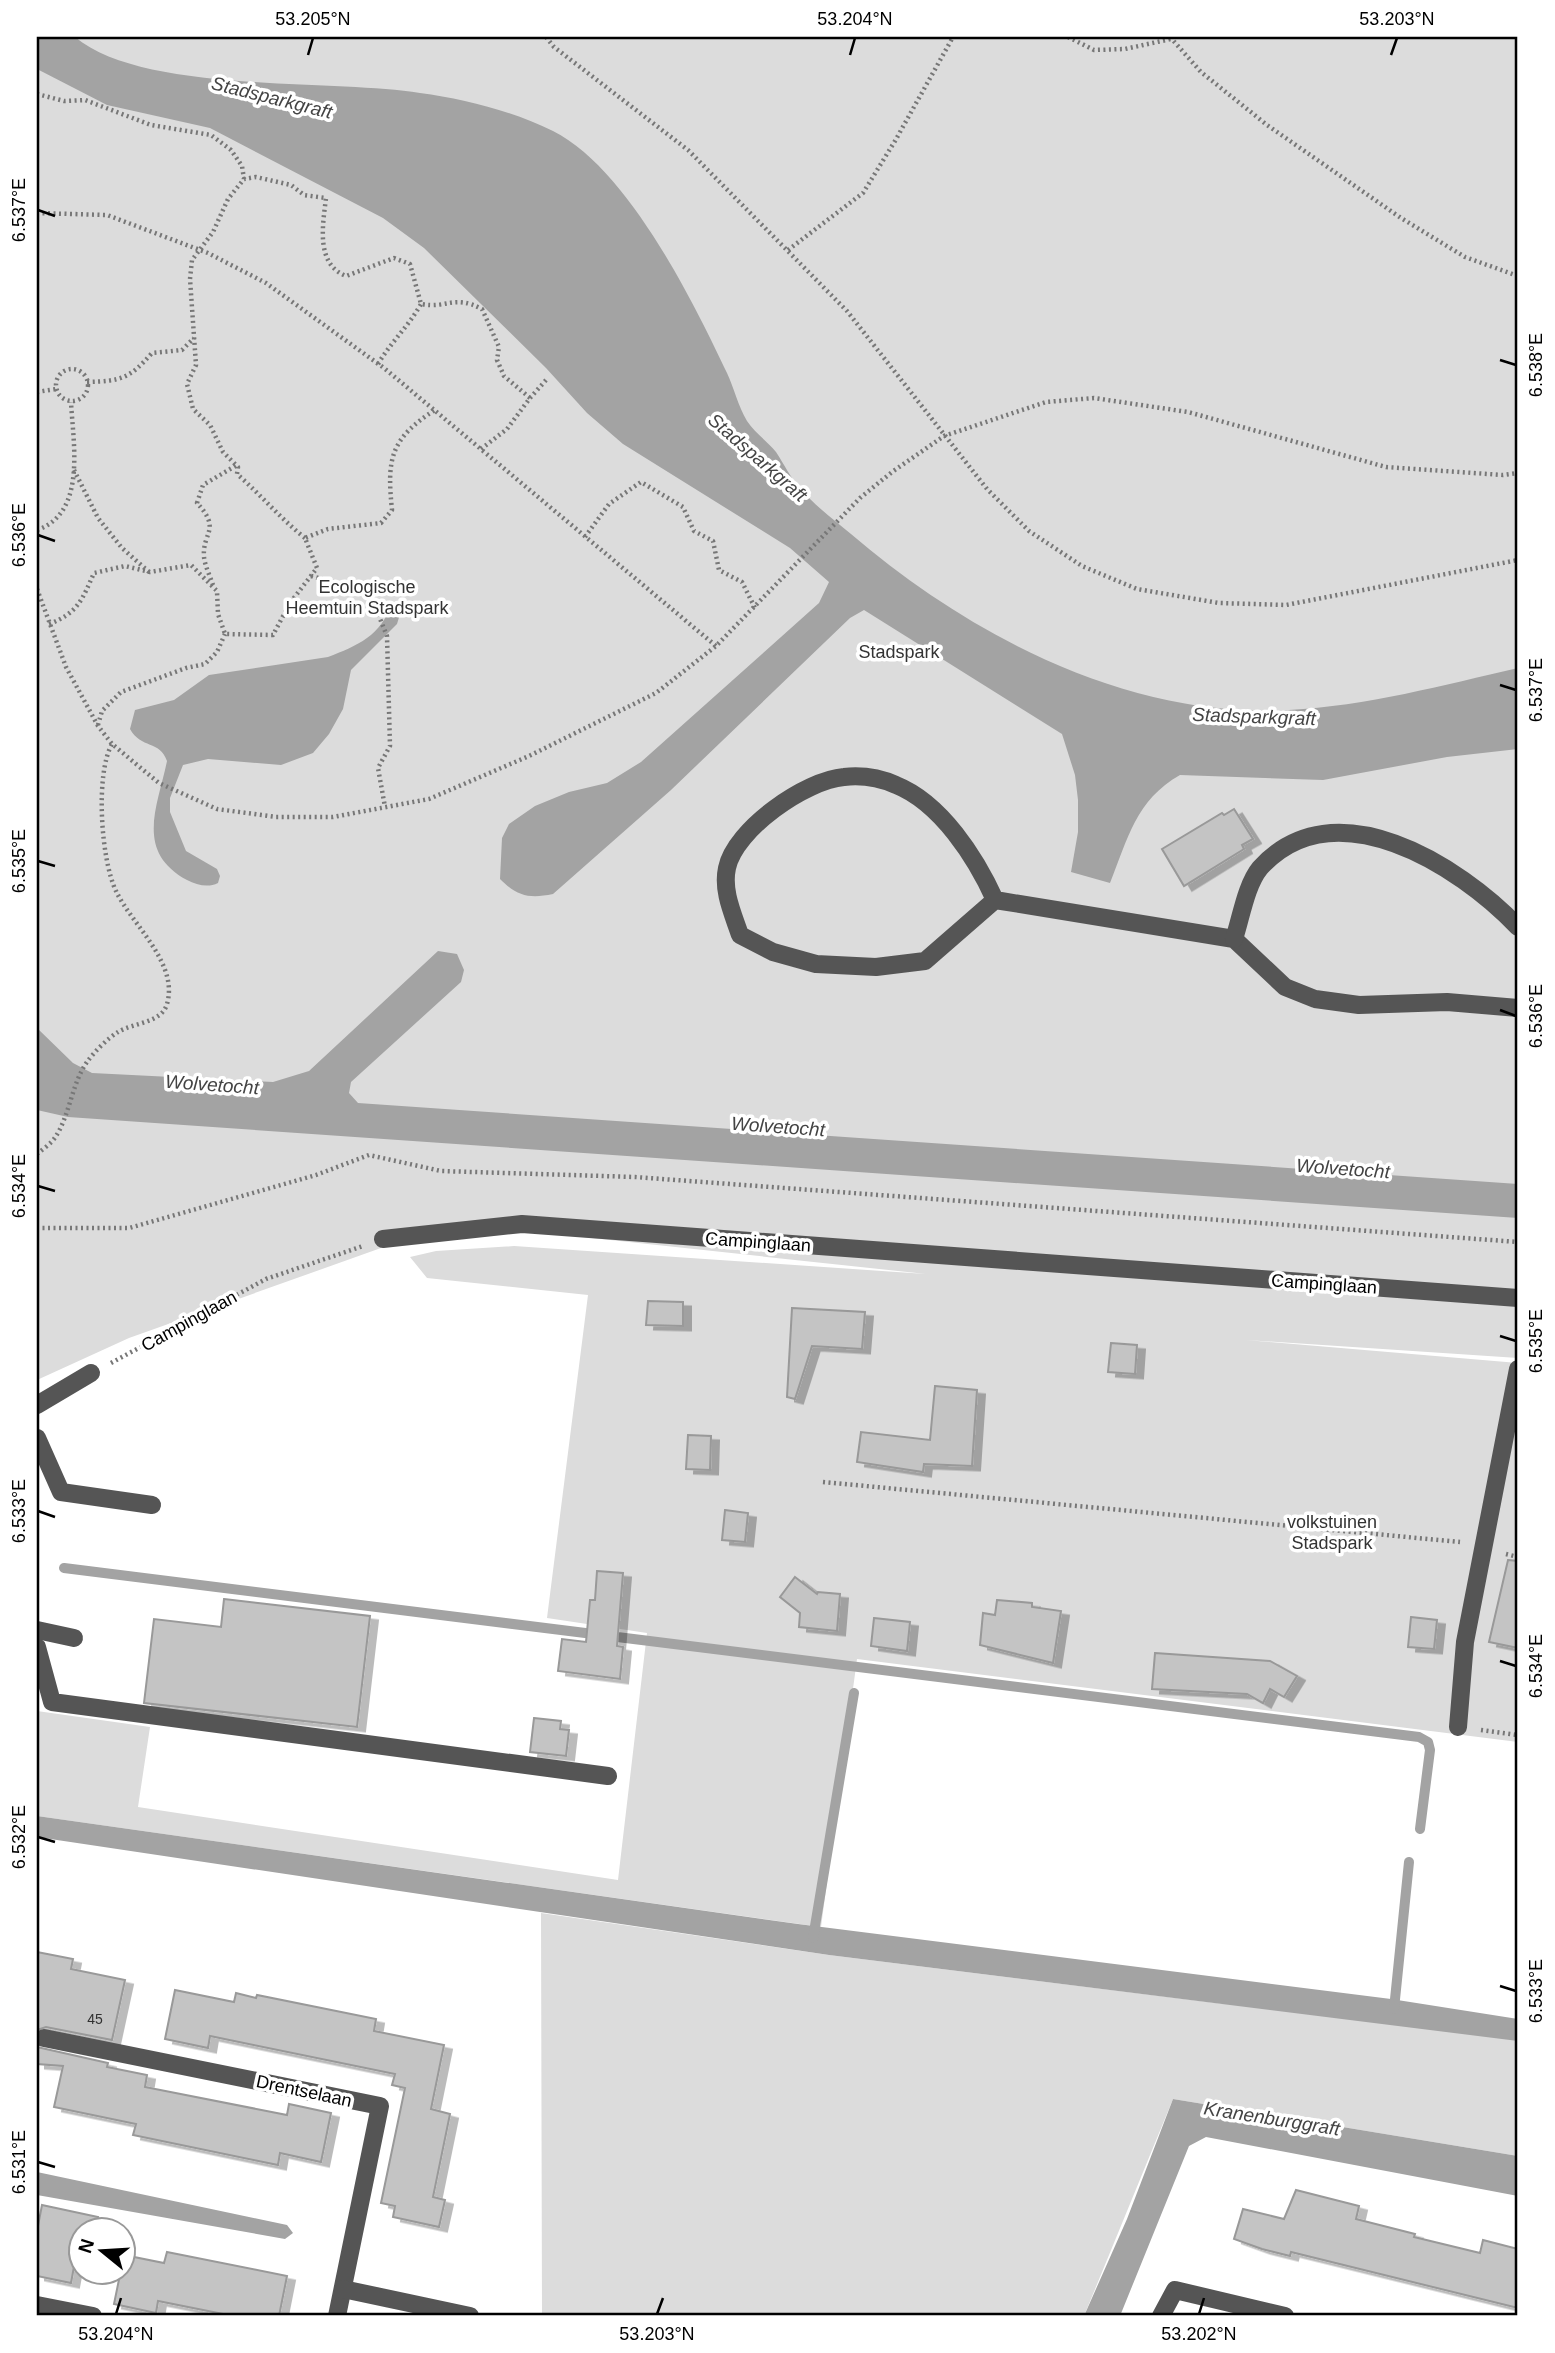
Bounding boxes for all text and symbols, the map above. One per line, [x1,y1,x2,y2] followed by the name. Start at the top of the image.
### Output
[275,9,351,29] text: 53.205°N
[817,9,893,29] text: 53.204°N
[1359,9,1435,29] text: 53.203°N
[209,72,335,123] water label: Stadsparkgraft
[9,178,29,242] text: 6.537°E
[1526,333,1546,397] text: 6.538°E
[704,409,812,506] water label: Stadsparkgraft
[9,503,29,567] text: 6.536°E
[285,577,450,618] park label: Ecologische Heemtuin Stadspark
[858,642,941,662] park label: Stadspark
[1526,658,1546,722] text: 6.537°E
[1192,704,1317,729] water label: Stadsparkgraft
[9,829,29,893] text: 6.535°E
[1526,984,1546,1048] text: 6.536°E
[164,1071,260,1098] water label: Wolvetocht
[730,1113,826,1140] water label: Wolvetocht
[9,1154,29,1218] text: 6.534°E
[1295,1155,1391,1182] water label: Wolvetocht
[704,1228,812,1256] street label: Campinglaan
[1270,1270,1378,1298] street label: Campinglaan
[138,1287,240,1355] street label: Campinglaan
[1526,1309,1546,1373] text: 6.535°E
[9,1479,29,1543] text: 6.533°E
[1287,1512,1377,1553] park label: volkstuinen Stadspark
[1526,1634,1546,1698] text: 6.534°E
[9,1805,29,1869] text: 6.532°E
[1526,1959,1546,2023] text: 6.533°E
[87,2011,103,2027] house number: 45
[254,2071,354,2111] street label: Drentselaan
[1202,2097,1342,2140] water label: Kranenburggraft
[9,2130,29,2194] text: 6.531°E
[66,2216,136,2286] north arrow
[74,2236,98,2256] text: N
[78,2324,154,2344] text: 53.204°N
[619,2324,695,2344] text: 53.203°N
[1161,2324,1237,2344] text: 53.202°N

